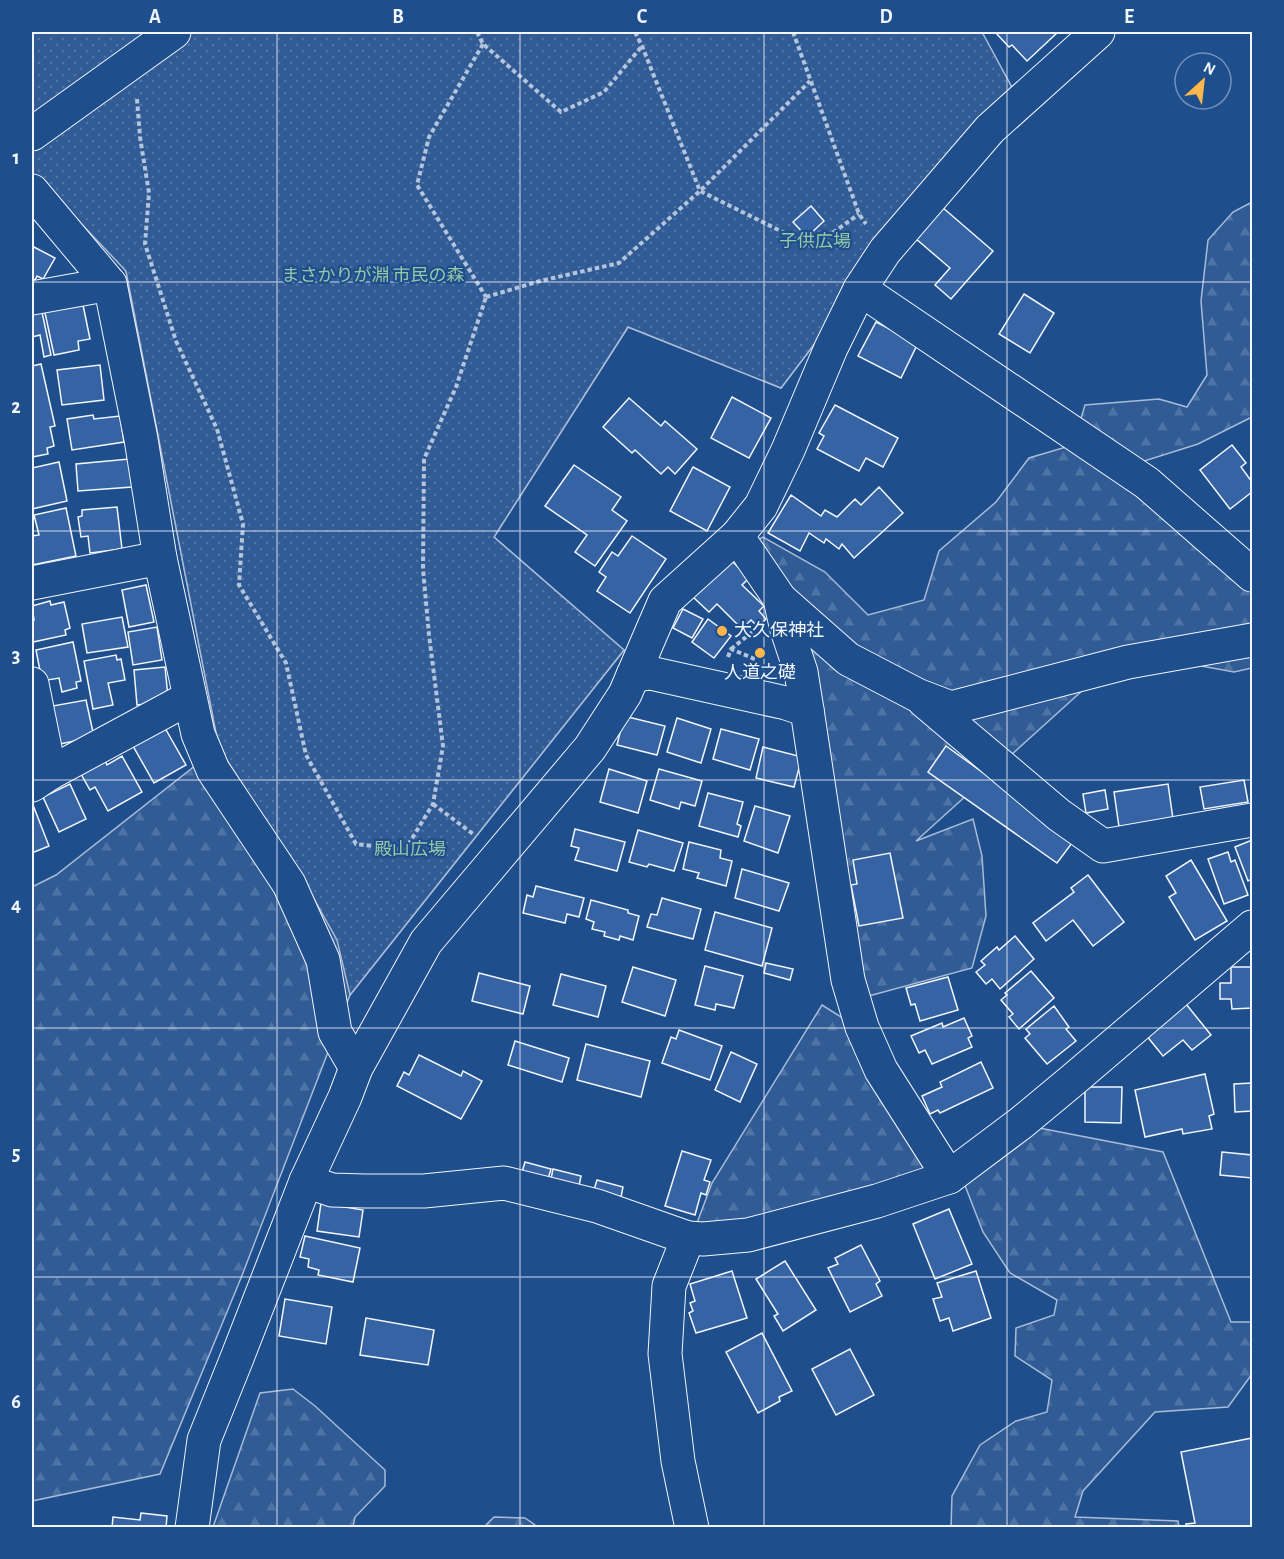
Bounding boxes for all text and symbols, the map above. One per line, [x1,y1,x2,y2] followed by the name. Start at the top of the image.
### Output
[149,7,161,27] text: A
[392,7,404,27] text: B
[637,7,648,27] text: C
[879,7,893,27] text: D
[1124,7,1134,27] text: E
[1173,51,1233,111] north arrow
[1201,59,1218,78] text: N
[12,148,20,168] text: 1
[779,231,851,251] park label: 子供広場
[282,265,464,285] park label: まさかりが淵 市民の森
[11,397,21,417] text: 2
[734,620,824,640] place label: 大久保神社
[715,624,729,638] marker: 大久保神社
[12,646,20,666] text: 3
[753,646,767,660] marker: 人道之礎
[724,662,796,682] place label: 人道之礎
[374,840,446,859] park label: 殿山広場
[11,895,21,915] text: 4
[12,1144,20,1164] text: 5
[11,1392,21,1412] text: 6

